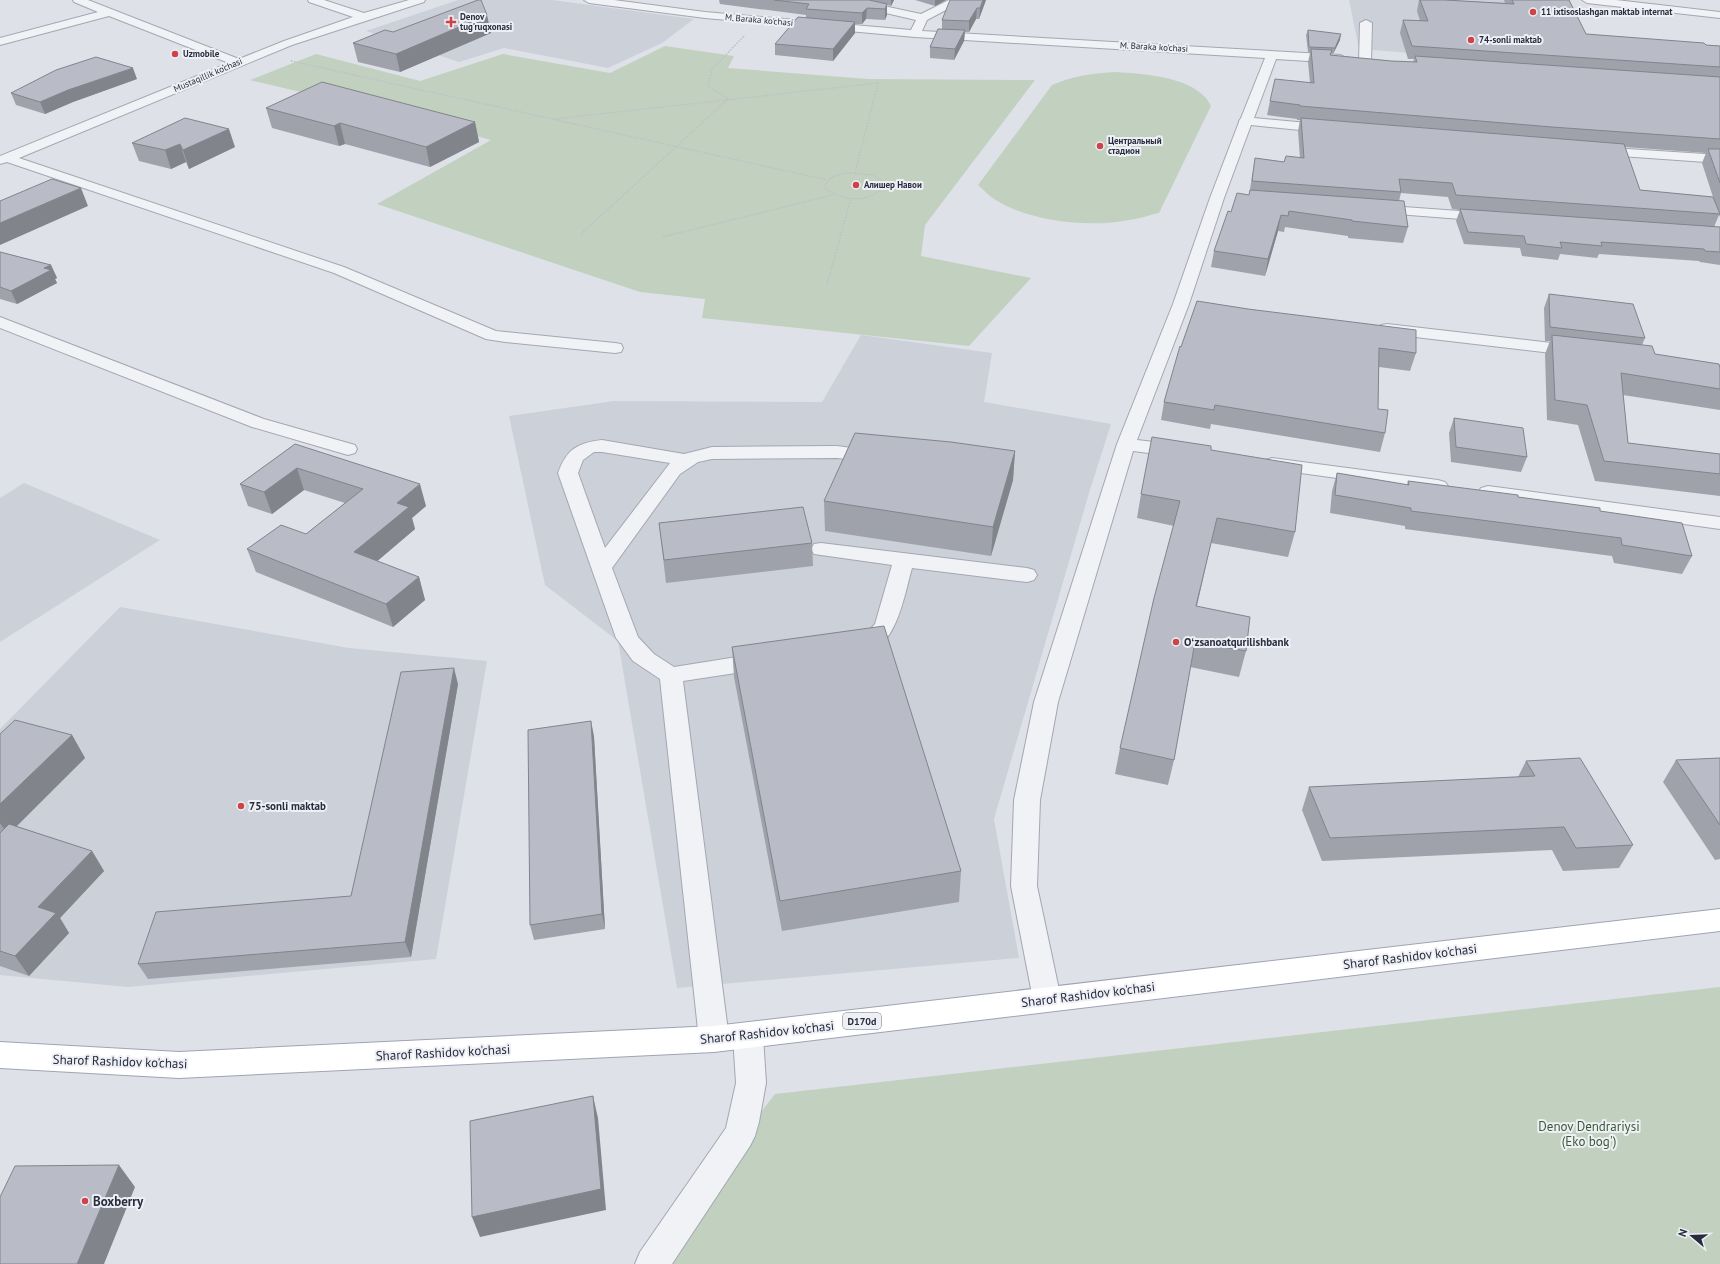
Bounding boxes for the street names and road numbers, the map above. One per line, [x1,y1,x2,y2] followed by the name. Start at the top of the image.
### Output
[724,11,794,28] street label: M. Baraka ko'chasi
[1120,39,1188,54] street label: M. Baraka ko'chasi
[172,55,244,94] street label: Mustaqillik ko‘chasi
[1342,940,1478,973] street label: Sharof Rashidov ko'chasi
[1020,978,1156,1011] street label: Sharof Rashidov ko'chasi
[843,1013,881,1029] road number: D170d
[699,1017,835,1048] street label: Sharof Rashidov ko'chasi
[375,1040,511,1065] street label: Sharof Rashidov ko'chasi
[52,1051,188,1072] street label: Sharof Rashidov ko'chasi

